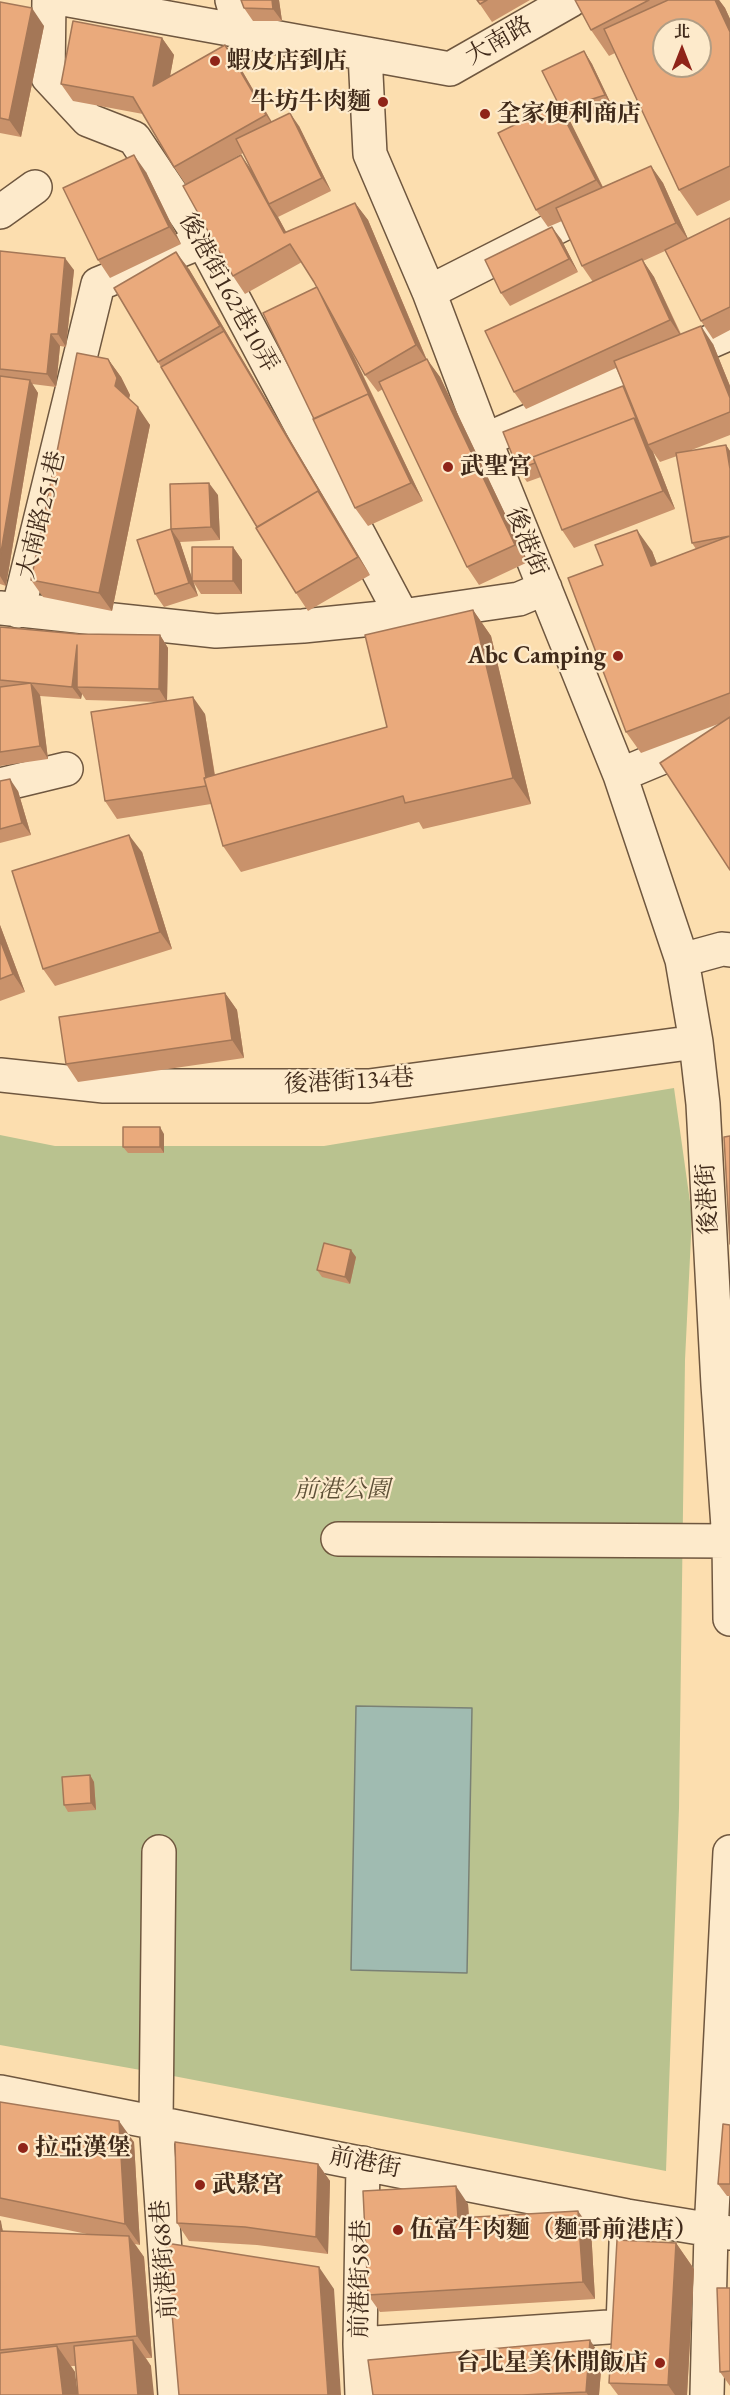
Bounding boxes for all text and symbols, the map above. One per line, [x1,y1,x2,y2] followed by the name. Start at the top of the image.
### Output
[461,11,537,71] street label: 大南路
[652,18,712,78] north arrow
[674,21,690,42] text: 北
[227,47,347,75] place label: 蝦皮店到店
[208,54,222,68] marker: 蝦皮店到店
[251,88,371,116] place label: 牛坊牛肉麵
[376,95,390,109] marker: 牛坊牛肉麵
[497,100,641,128] place label: 全家便利商店
[478,107,492,121] marker: 全家便利商店
[172,208,284,378] street label: 後港街162巷10弄
[12,448,72,582] street label: 大南路251巷
[460,453,532,481] place label: 武聖宮
[441,460,455,474] marker: 武聖宮
[499,503,553,581] street label: 後港街
[468,642,606,670] place label: Abc Camping
[611,649,625,663] marker: Abc Camping
[283,1064,415,1100] street label: 後港街134巷
[692,1162,724,1236] street label: 後港街
[294,1476,390,1504] park label: 前港公園
[35,2134,131,2162] place label: 拉亞漢堡
[16,2141,30,2155] marker: 拉亞漢堡
[327,2142,403,2184] street label: 前港街
[212,2171,284,2199] place label: 武聚宮
[193,2178,207,2192] marker: 武聚宮
[146,2199,184,2319] street label: 前港街68巷
[410,2216,698,2244] place label: 伍富牛肉麵（麵哥前港店）
[346,2219,376,2339] street label: 前港街58巷
[391,2223,405,2237] marker: 伍富牛肉麵（麵哥前港店）
[456,2349,648,2377] place label: 台北星美休閒飯店
[653,2356,667,2370] marker: 台北星美休閒飯店

